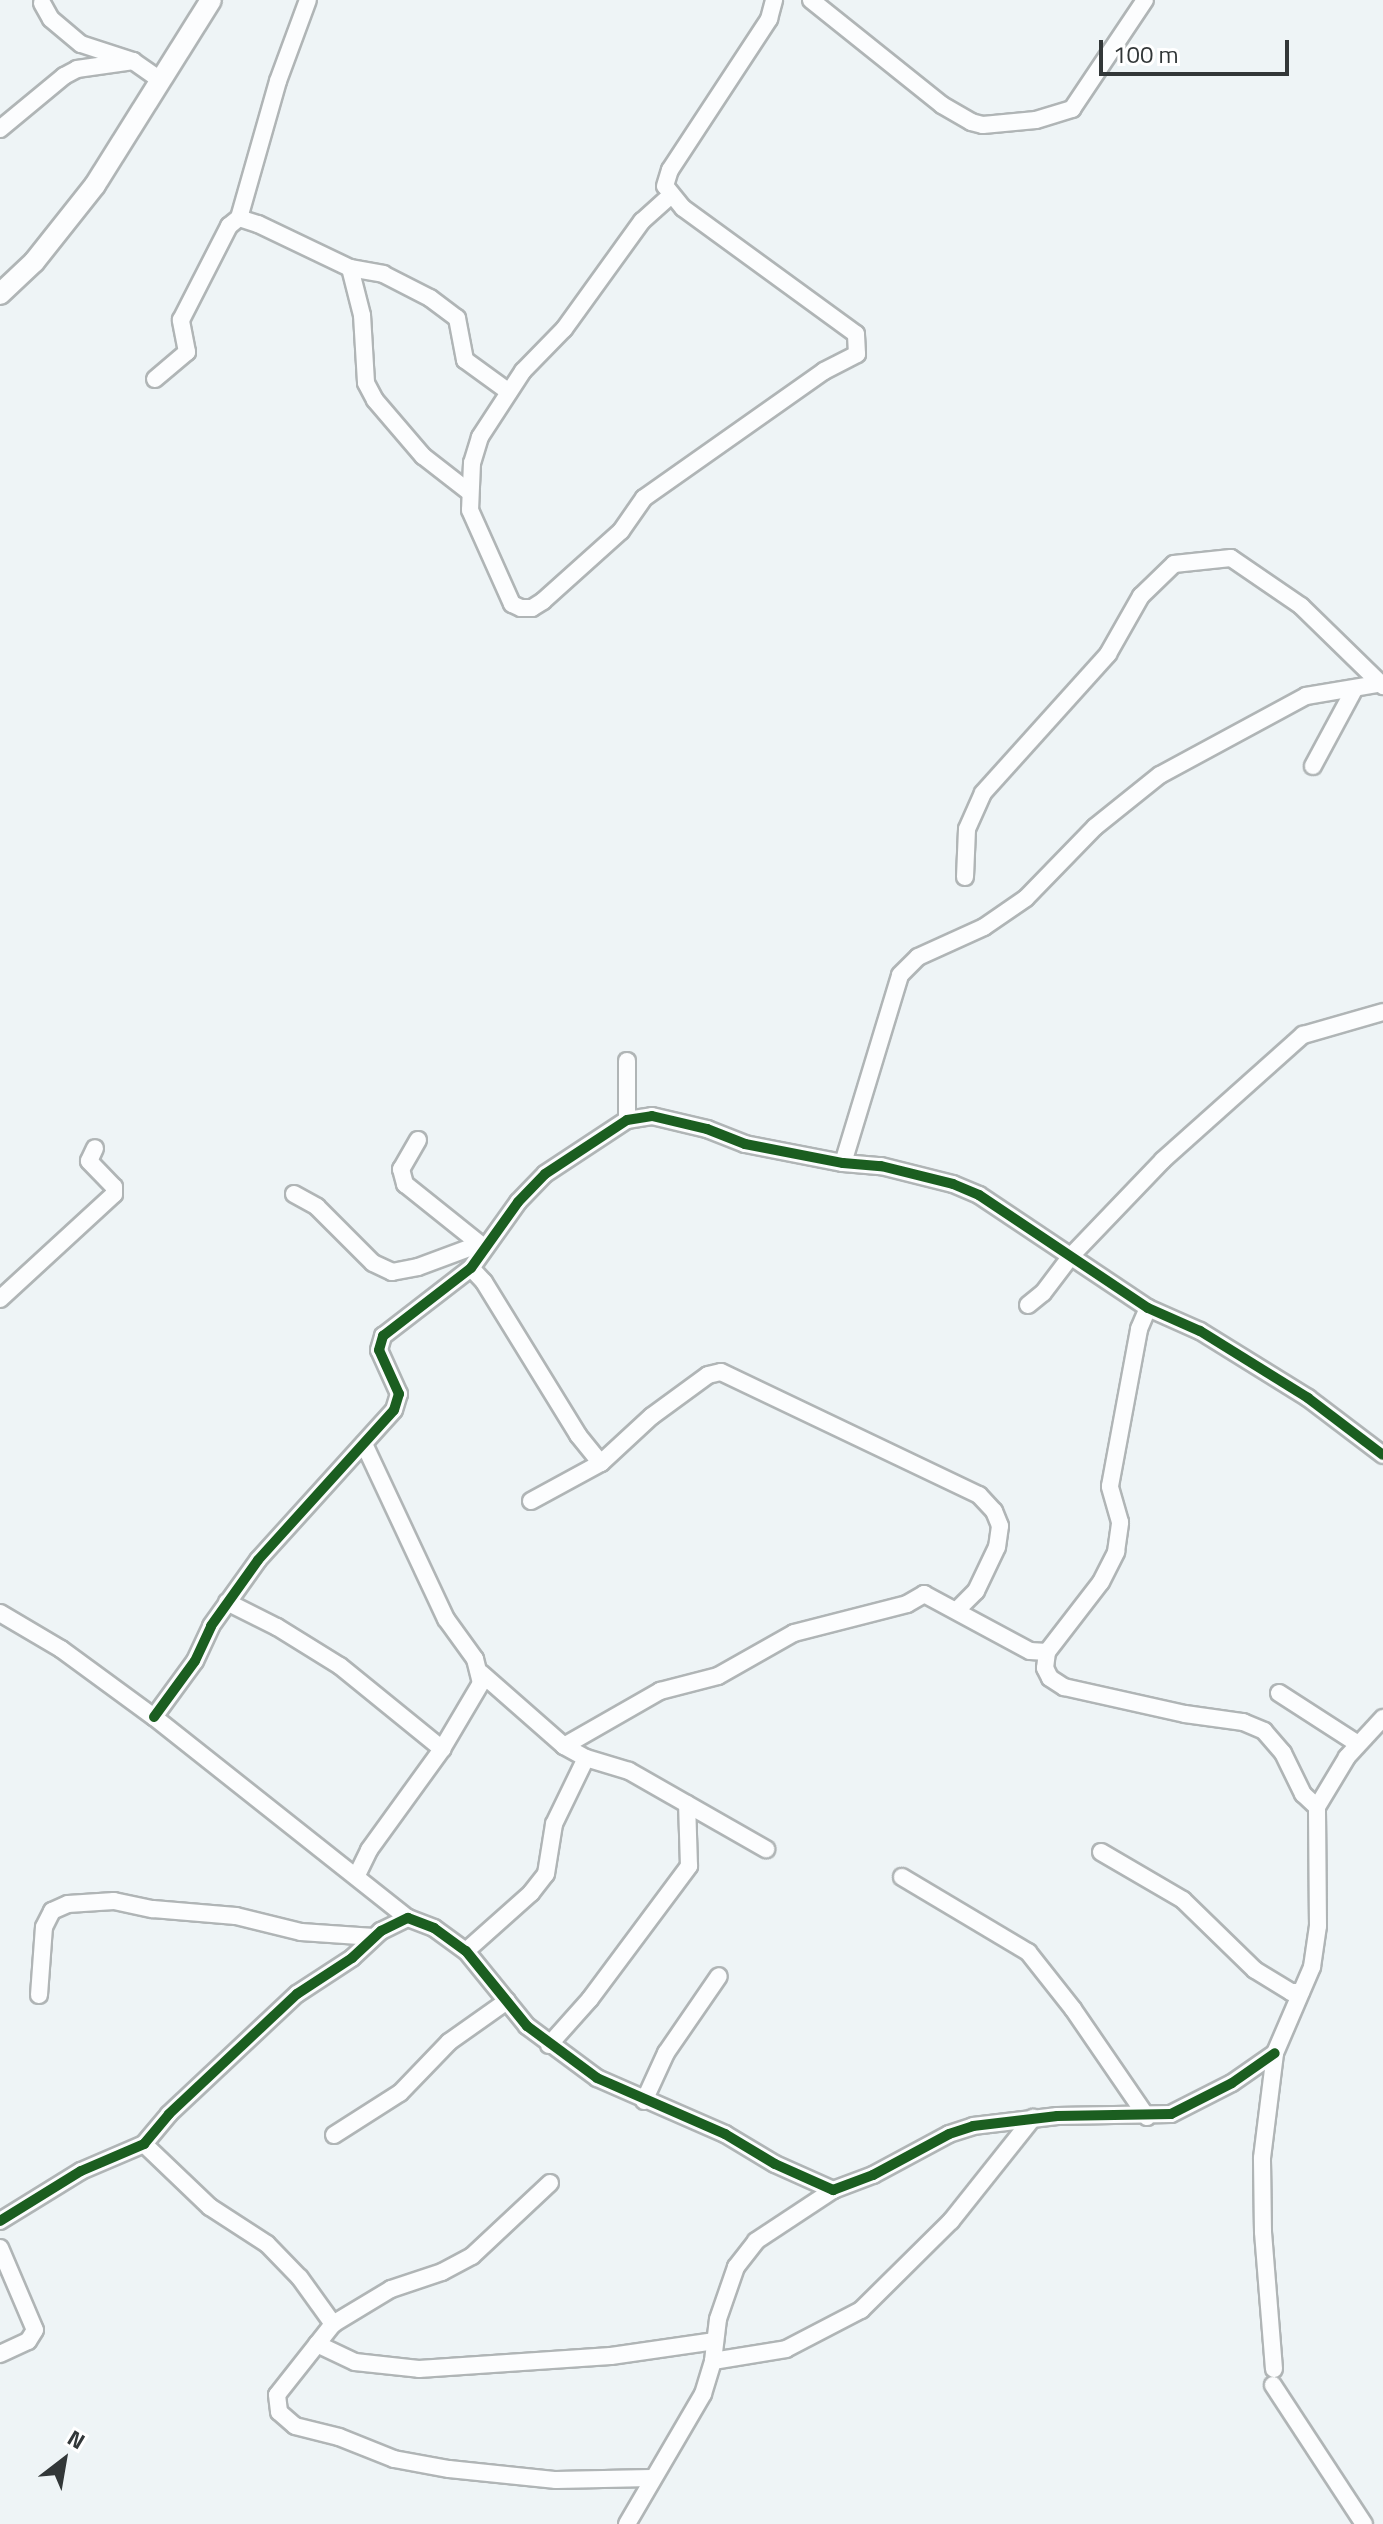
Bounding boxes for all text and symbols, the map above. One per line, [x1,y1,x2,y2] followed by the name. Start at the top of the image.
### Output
[1103,24,1293,74] scale bar
[1113,36,1179,72] text: 100 m
[24,2420,104,2500] north arrow
[61,2421,92,2458] text: N

